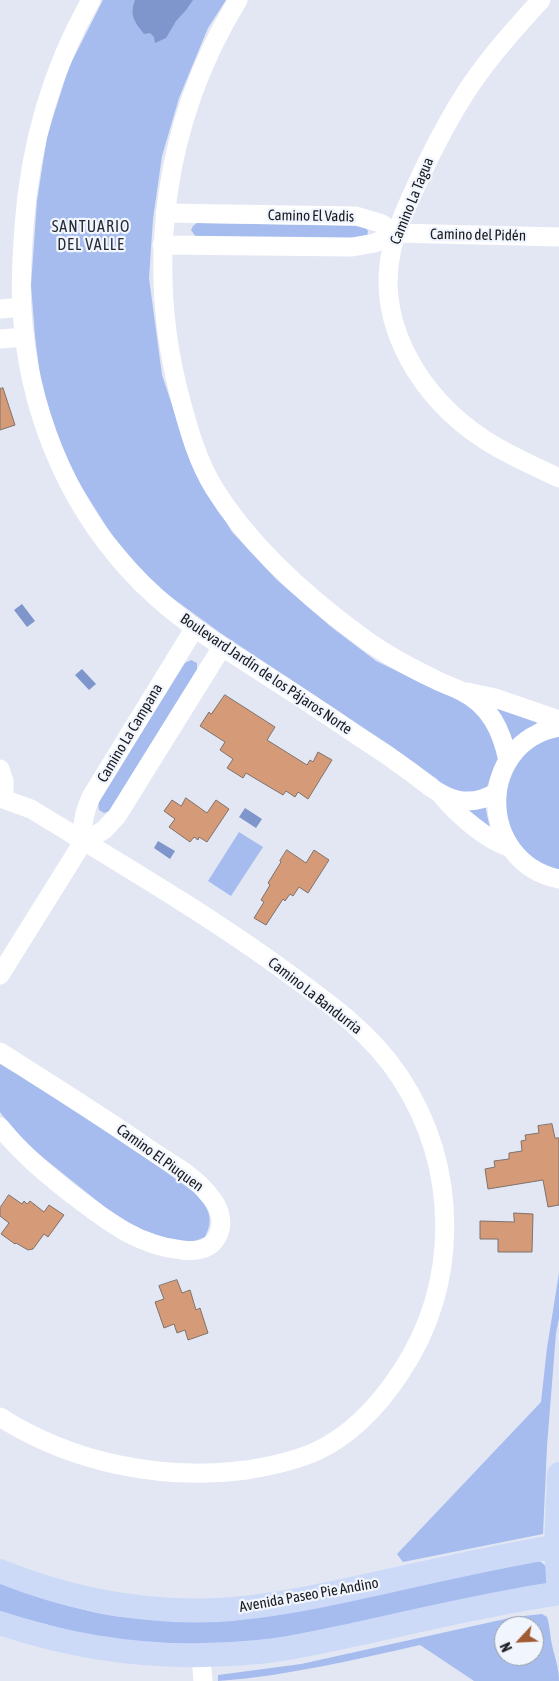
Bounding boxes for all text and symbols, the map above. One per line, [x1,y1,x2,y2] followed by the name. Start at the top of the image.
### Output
[386,155,438,247] street label: Camino La Tagua
[268,206,354,226] street label: Camino El Vadis
[51,217,131,255] district label: SANTUARIO DEL VALLE
[430,225,526,245] street label: Camino del Pidén
[177,610,355,738] street label: Boulevard Jardín de los Pájaros Norte
[93,680,167,786] street label: Camino La Campana
[264,954,366,1038] street label: Camino La Bandurria
[113,1120,207,1196] street label: Camino El Piuquen
[238,1574,380,1616] street label: Avenida Paseo Pie Andino
[494,1616,544,1666] north arrow
[497,1640,515,1654] text: N

